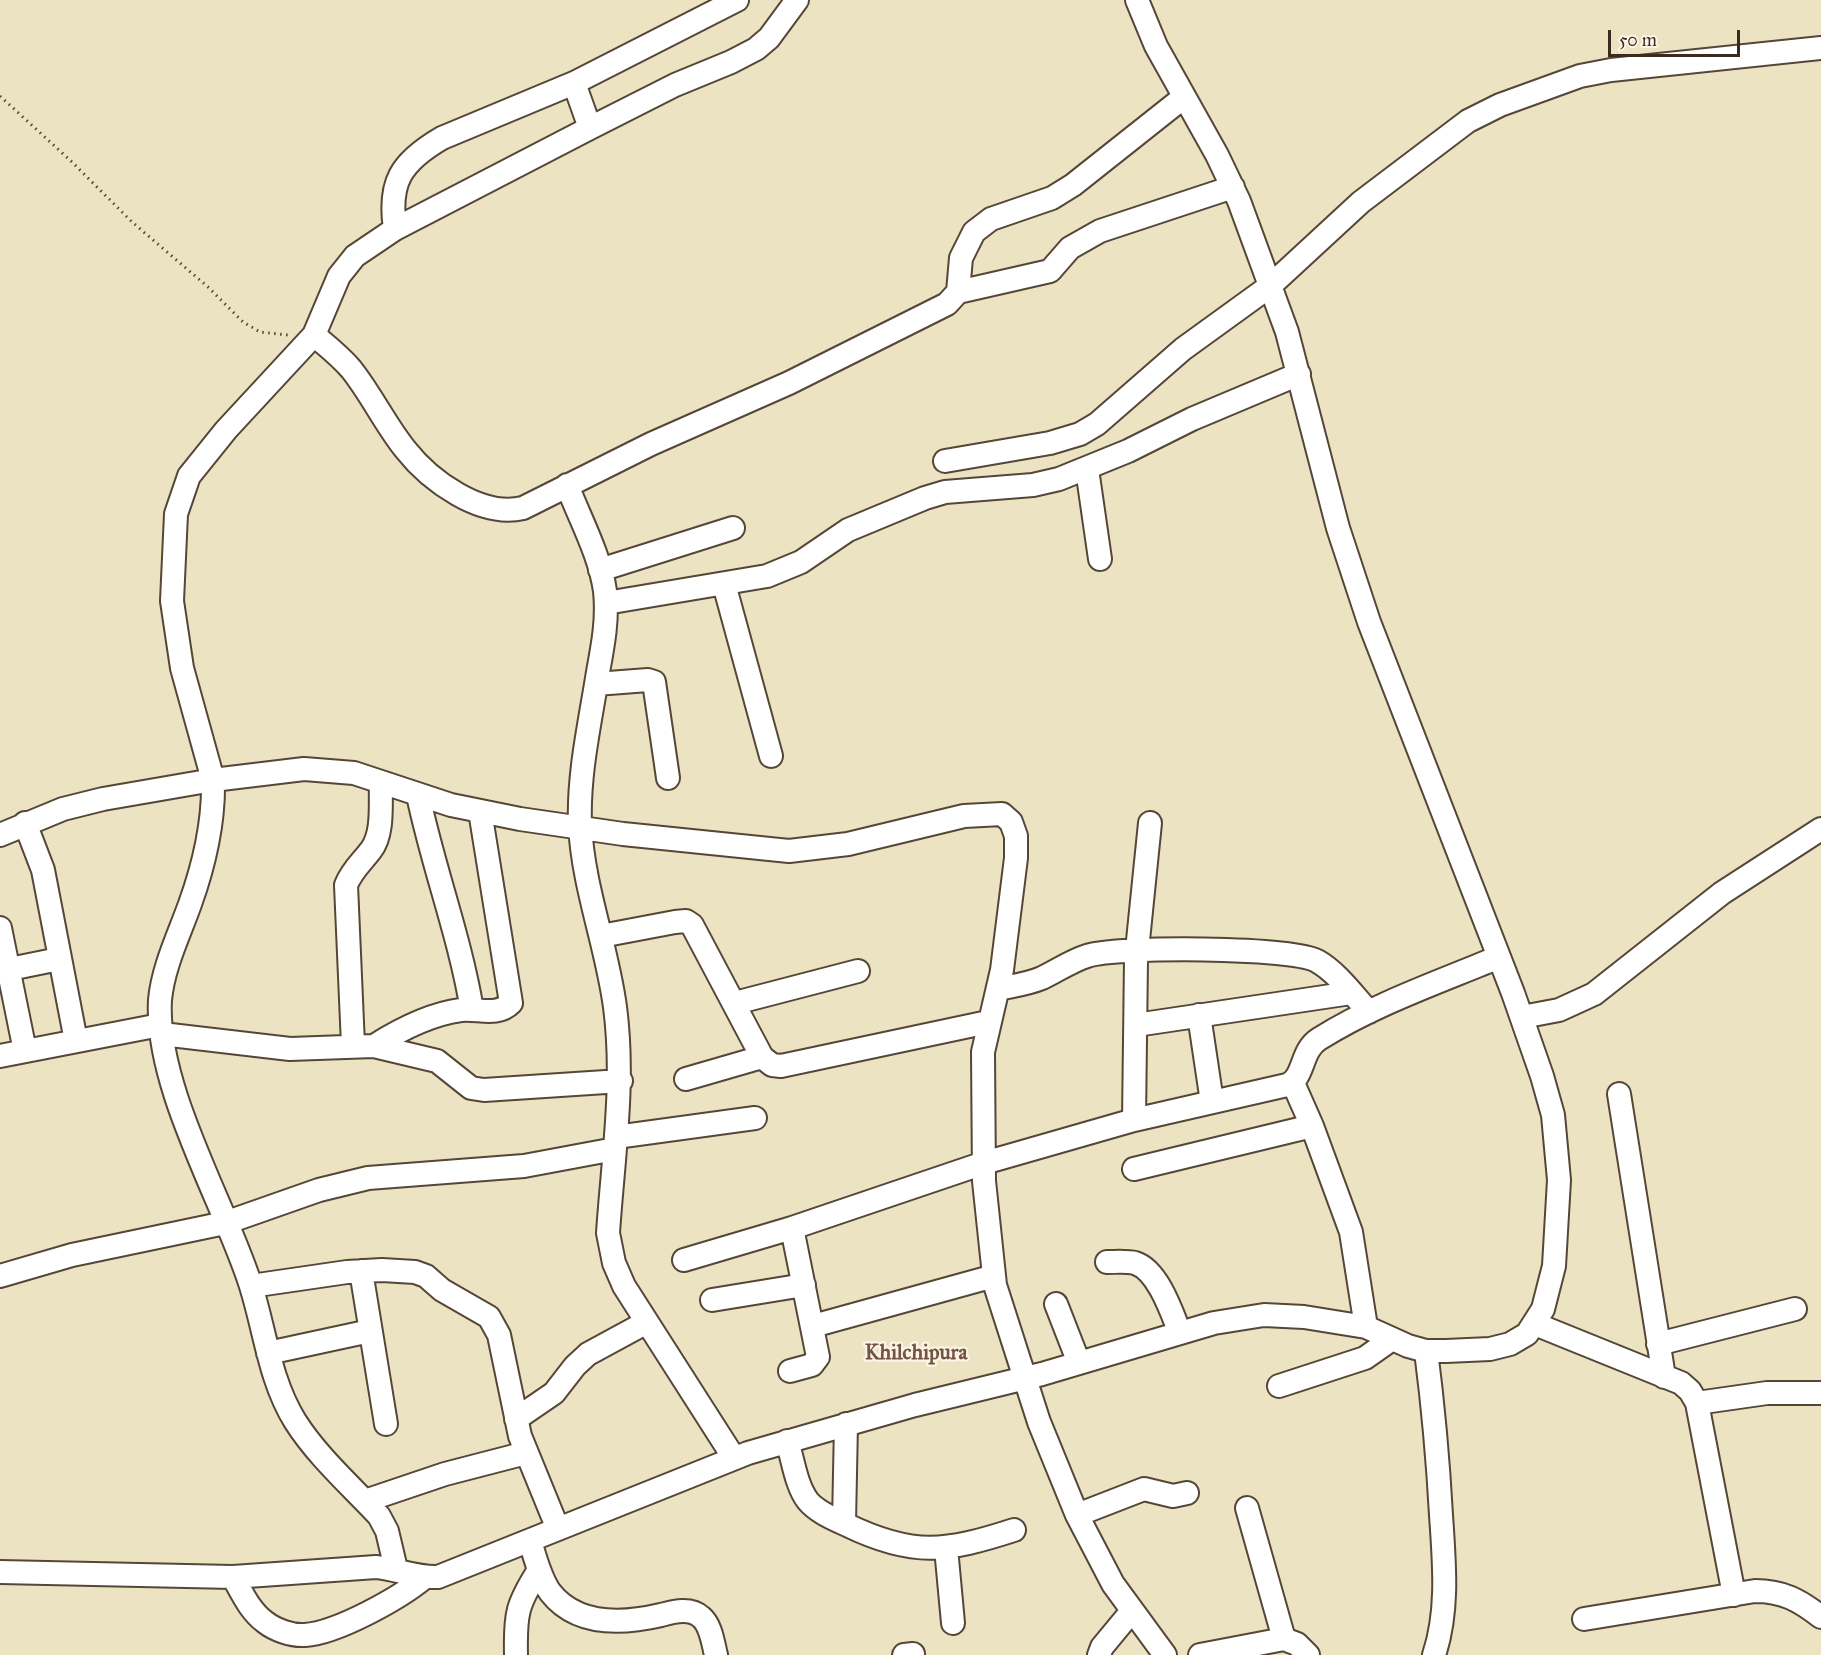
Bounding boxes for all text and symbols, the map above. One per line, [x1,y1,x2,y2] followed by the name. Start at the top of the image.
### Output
[1611,18,1743,56] scale bar
[1619,29,1657,51] text: 50 m
[865,1341,967,1367] district label: Khilchipura

